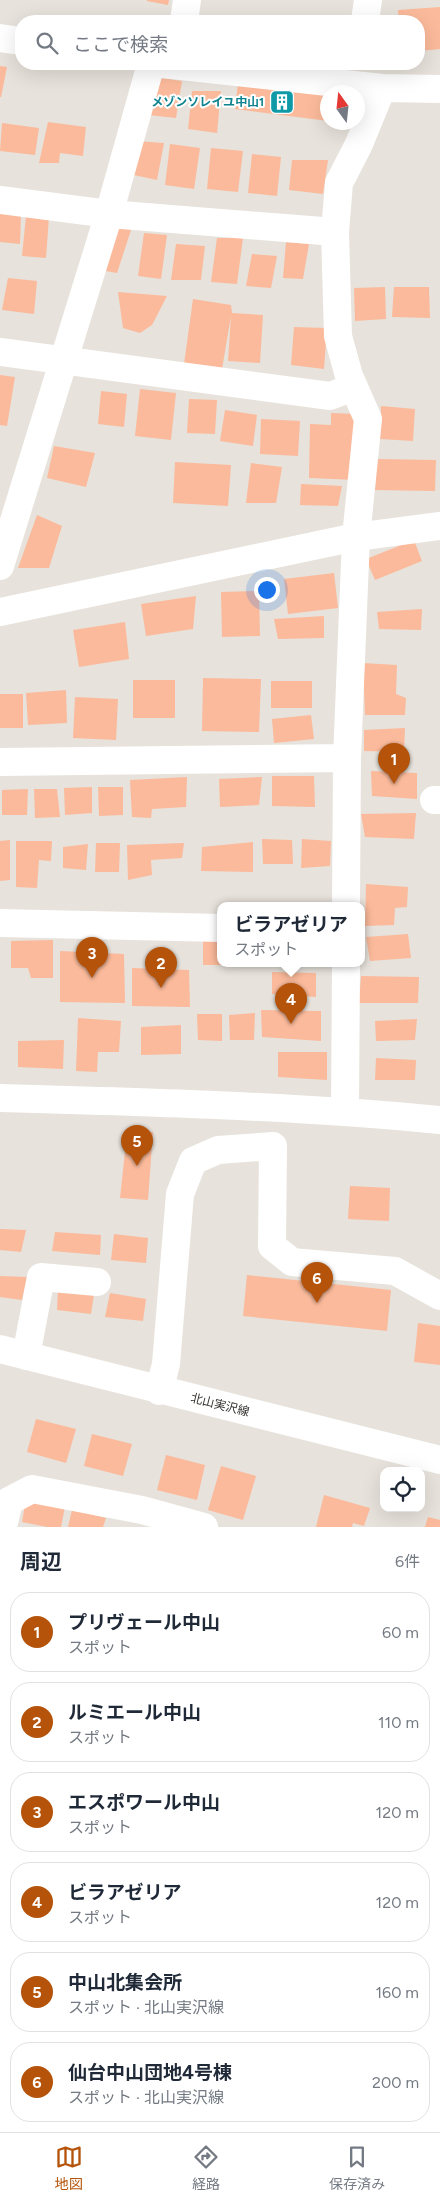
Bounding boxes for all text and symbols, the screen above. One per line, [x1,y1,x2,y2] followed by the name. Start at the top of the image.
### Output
[15,15,425,70] search box
[33,29,61,57] icon: search
[73,33,168,56] text: ここで検索
[320,85,365,130] north arrow
[269,89,295,115] building icon: メゾンソレイユ中山1
[151,95,264,109] place label: メゾンソレイユ中山1
[254,577,280,603] your location
[378,743,410,784] pin: 1
[217,902,365,967] popup
[234,913,348,936] text: ビラアゼリア
[76,937,108,978] pin: 3
[234,940,298,959] text: スポット
[145,947,177,988] pin: 2
[275,983,307,1024] pin: 4
[121,1125,153,1166] pin: 5
[301,1262,333,1303] pin: 6
[189,1391,251,1419] street label: 北山実沢線
[380,1467,425,1512] map controls
[380,1467,425,1512] button: locate
[20,1549,62,1574] text: 周辺
[395,1552,420,1571] text: 6件
[68,1611,220,1634] text: プリヴェール中山
[34,1623,40,1642] text: 1
[382,1623,419,1642] text: 60 m
[68,1638,132,1657] text: スポット
[68,1701,201,1724] text: ルミエール中山
[32,1713,42,1732] text: 2
[378,1713,419,1732] text: 110 m
[68,1728,132,1747] text: スポット
[68,1791,220,1814] text: エスポワール中山
[33,1803,41,1822] text: 3
[376,1803,419,1822] text: 120 m
[68,1818,132,1837] text: スポット
[68,1881,182,1904] text: ビラアゼリア
[32,1893,42,1912] text: 4
[376,1893,419,1912] text: 120 m
[68,1908,132,1927] text: スポット
[68,1971,182,1994] text: 中山北集会所
[32,1983,42,2002] text: 5
[376,1983,419,2002] text: 160 m
[68,1998,224,2017] text: スポット · 北山実沢線
[68,2061,232,2084] text: 仙台中山団地4号棟
[32,2073,42,2092] text: 6
[372,2073,419,2092] text: 200 m
[68,2088,224,2107] text: スポット · 北山実沢線
[55,2143,83,2193] tab: 地図
[192,2143,220,2193] tab: 経路
[329,2143,385,2193] tab: 保存済み

